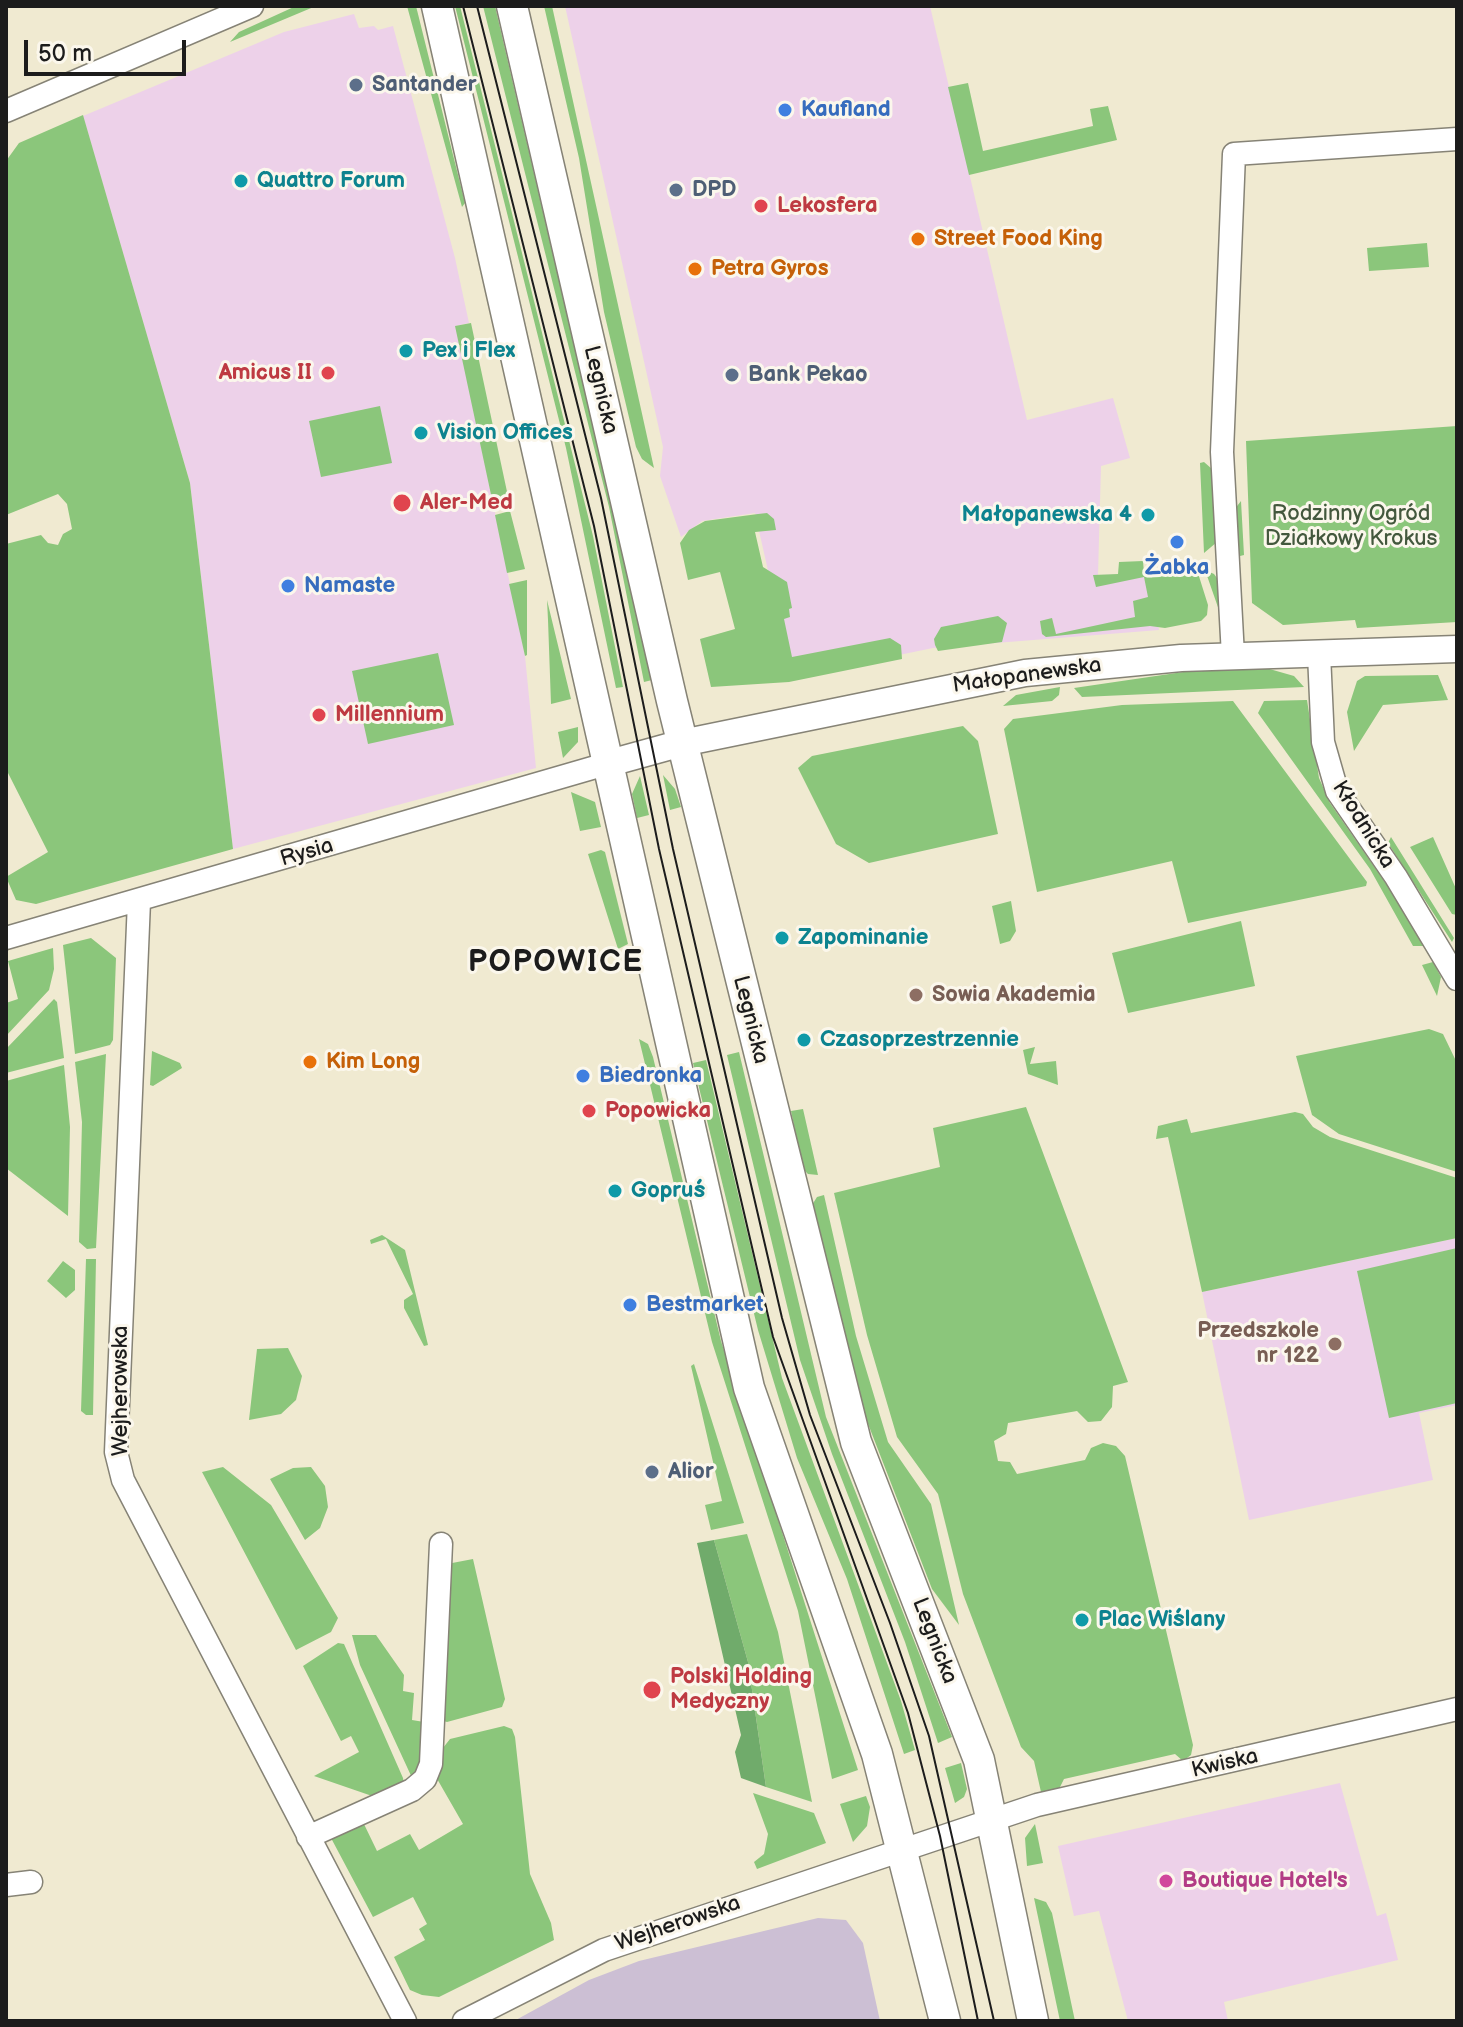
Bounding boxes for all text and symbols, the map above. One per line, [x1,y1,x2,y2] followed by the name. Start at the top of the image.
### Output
[28,24,190,74] scale bar
[38,39,92,68] text: 50 m
[372,72,476,98] place label: Santander
[347,76,365,94] marker: Santander
[801,97,891,123] place label: Kaufland
[776,101,794,119] marker: Kaufland
[257,168,405,194] place label: Quattro Forum
[232,172,250,190] marker: Quattro Forum
[692,177,736,203] place label: DPD
[667,181,685,199] marker: DPD
[777,193,878,219] place label: Lekosfera
[752,197,770,215] marker: Lekosfera
[934,226,1103,252] place label: Street Food King
[909,230,927,248] marker: Street Food King
[711,256,828,282] place label: Petra Gyros
[686,260,704,278] marker: Petra Gyros
[422,338,515,364] place label: Pex i Flex
[397,342,415,360] marker: Pex i Flex
[577,343,623,437] street label: Legnicka
[219,360,312,386] place label: Amicus II
[748,362,868,388] place label: Bank Pekao
[319,364,337,382] marker: Amicus II
[723,366,741,384] marker: Bank Pekao
[437,420,573,446] place label: Vision Offices
[412,424,430,442] marker: Vision Offices
[420,490,513,516] place label: Aler-Med
[391,492,413,514] marker: Aler-Med
[1265,501,1437,552] park label: Rodzinny Ogród Działkowy Krokus
[962,502,1132,528] place label: Małopanewska 4
[1139,506,1157,524] marker: Małopanewska 4
[1168,533,1186,551] marker: Żabka
[1145,555,1209,581] place label: Żabka
[304,573,395,599] place label: Namaste
[279,577,297,595] marker: Namaste
[951,652,1103,700] street label: Małopanewska
[335,702,444,728] place label: Millennium
[310,706,328,724] marker: Millennium
[1326,776,1400,874] street label: Kłodnicka
[277,833,337,873] street label: Rysia
[798,925,928,951] place label: Zapominanie
[773,929,791,947] marker: Zapominanie
[468,945,644,981] district label: POPOWICE
[726,973,774,1067] street label: Legnicka
[932,982,1096,1008] place label: Sowia Akademia
[907,986,925,1004] marker: Sowia Akademia
[820,1027,1019,1053] place label: Czasoprzestrzennie
[795,1031,813,1049] marker: Czasoprzestrzennie
[326,1049,420,1075] place label: Kim Long
[301,1053,319,1071] marker: Kim Long
[599,1063,702,1089] place label: Biedronka
[574,1067,592,1085] marker: Biedronka
[605,1098,711,1124] place label: Popowicka
[580,1102,598,1120] marker: Popowicka
[631,1178,705,1204] place label: Gopruś
[606,1182,624,1200] marker: Gopruś
[646,1292,764,1318] place label: Bestmarket
[621,1296,639,1314] marker: Bestmarket
[1197,1318,1319,1370] place label: Przedszkole nr 122
[108,1326,134,1456] street label: Wejherowska
[1326,1335,1344,1353] marker: Przedszkole nr 122
[668,1459,714,1485] place label: Alior
[643,1463,661,1481] marker: Alior
[906,1594,962,1688] street label: Legnicka
[1098,1607,1225,1633] place label: Plac Wiślany
[1073,1611,1091,1629] marker: Plac Wiślany
[670,1664,812,1716] place label: Polski Holding Medyczny
[641,1679,663,1701] marker: Polski Holding Medyczny
[1189,1744,1261,1784] street label: Kwiska
[1182,1868,1348,1894] place label: Boutique Hotel's
[1157,1872,1175,1890] marker: Boutique Hotel's
[612,1890,744,1958] street label: Wejherowska

